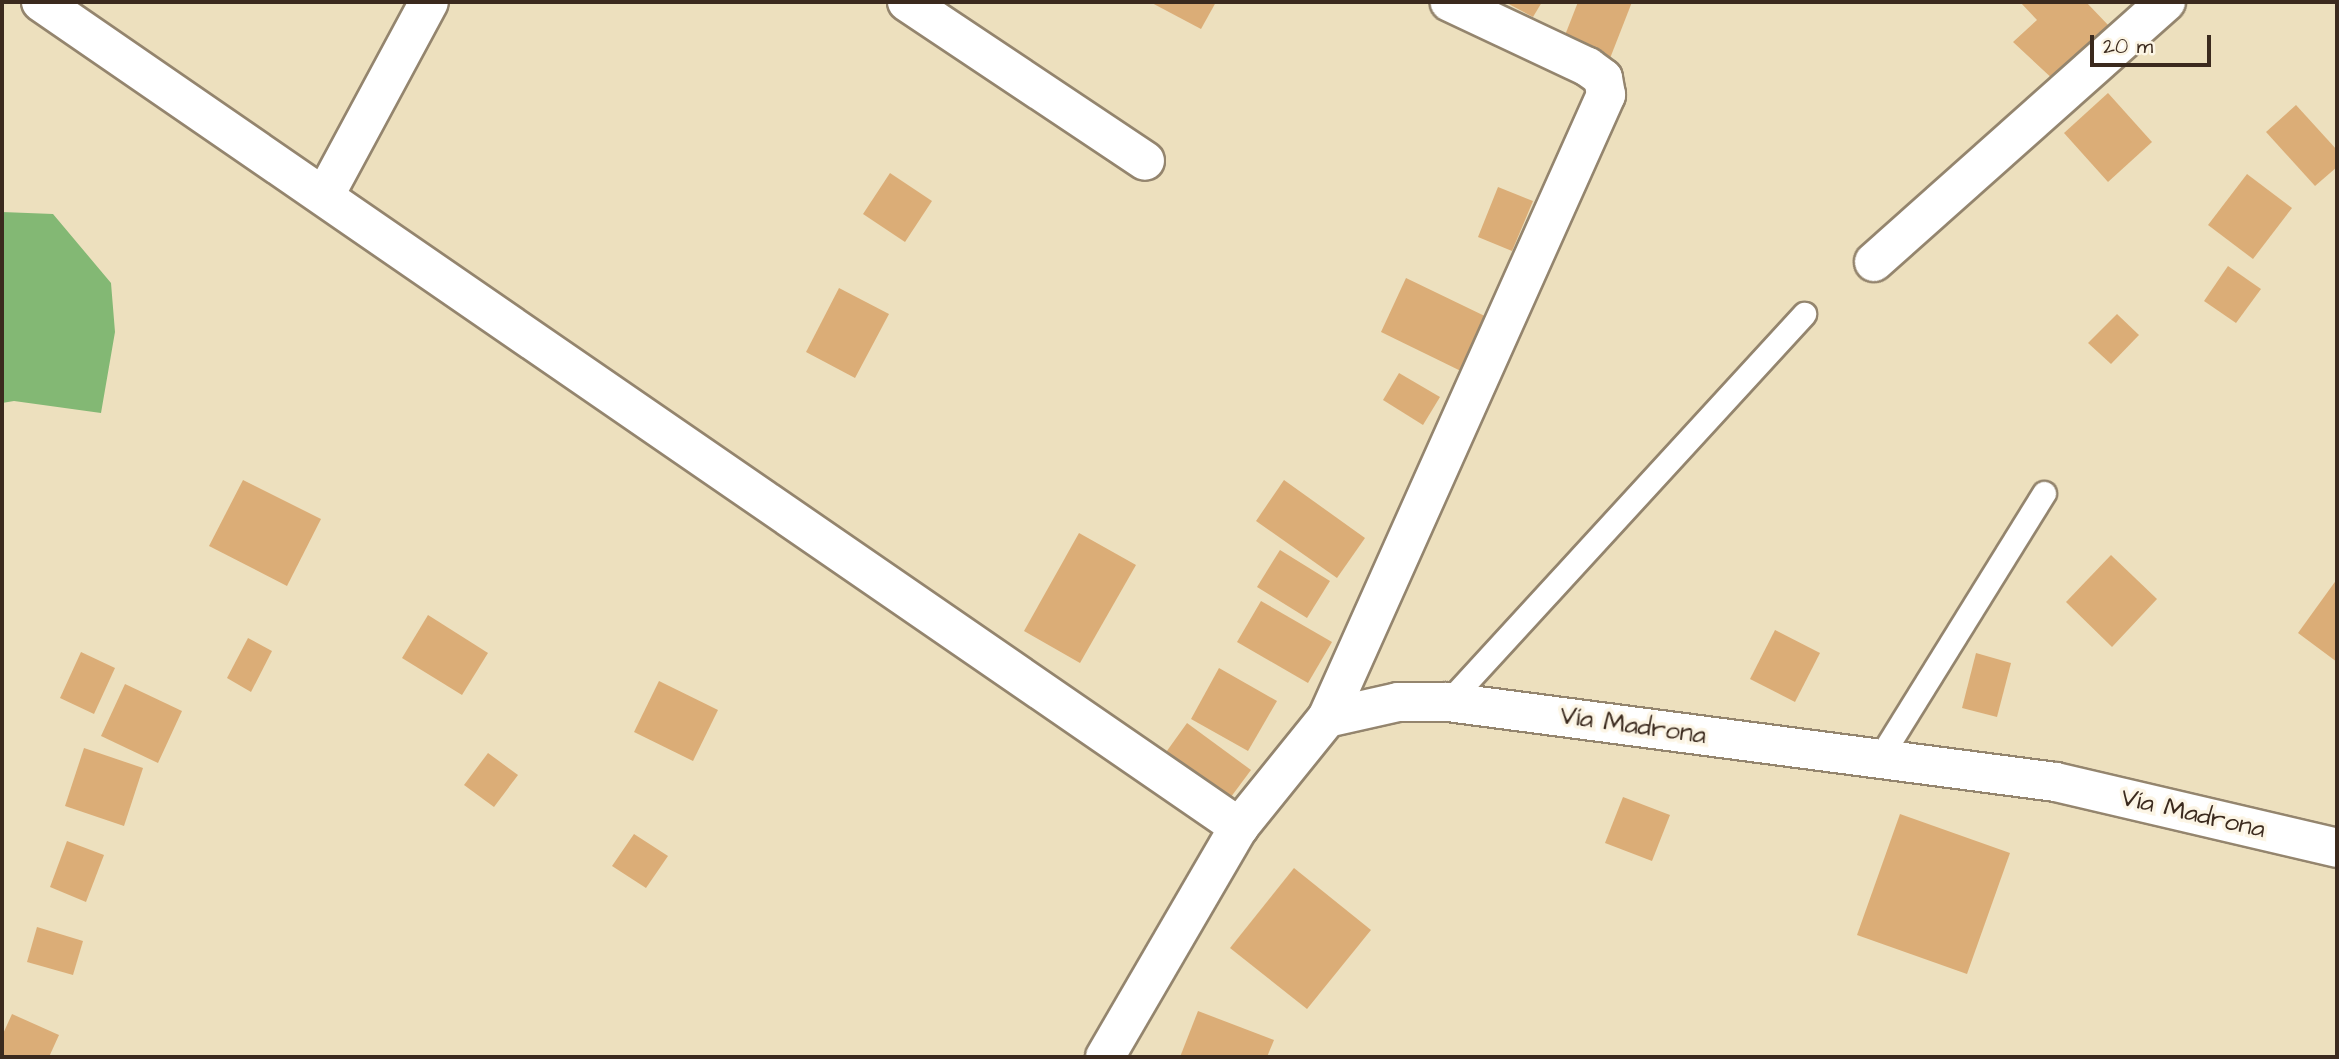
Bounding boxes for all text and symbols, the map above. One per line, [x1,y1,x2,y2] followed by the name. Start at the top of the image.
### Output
[2094,21,2215,65] scale bar
[2103,32,2153,61] text: 20 m
[1558,700,1708,752] street label: Vía Madrona
[2118,782,2268,846] street label: Vía Madrona

